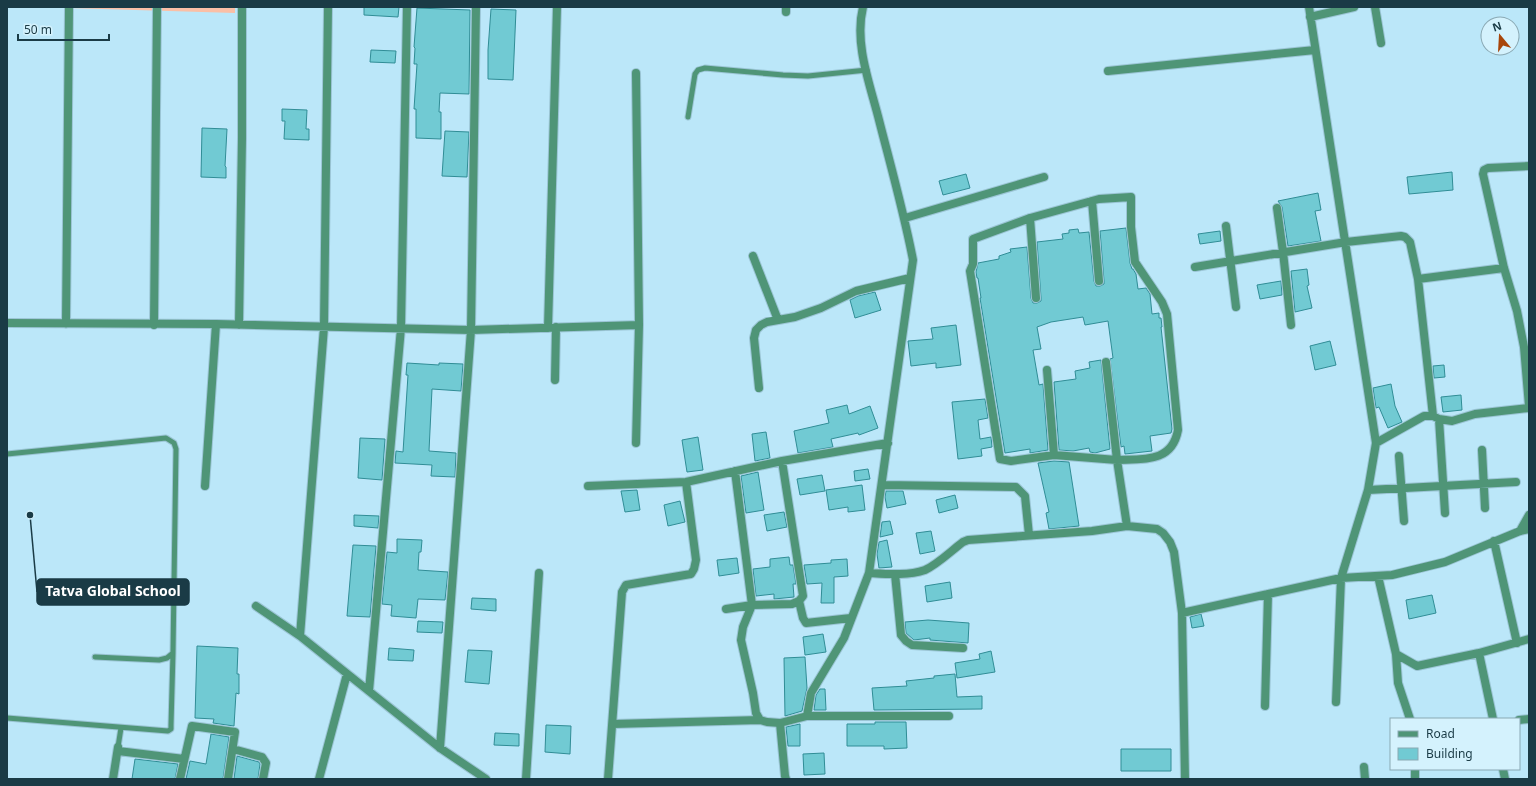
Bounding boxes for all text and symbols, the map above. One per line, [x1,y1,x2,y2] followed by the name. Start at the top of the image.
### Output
[18,16,109,42] scale bar
[1480,16,1520,56] north arrow
[1490,17,1503,35] text: N
[24,21,52,38] text: 50 m
[37,579,189,605] callout: Tatva Global School
[45,581,181,600] text: Tatva Global School
[1390,718,1520,770] legend
[1426,725,1455,742] text: Road
[1426,745,1473,762] text: Building

